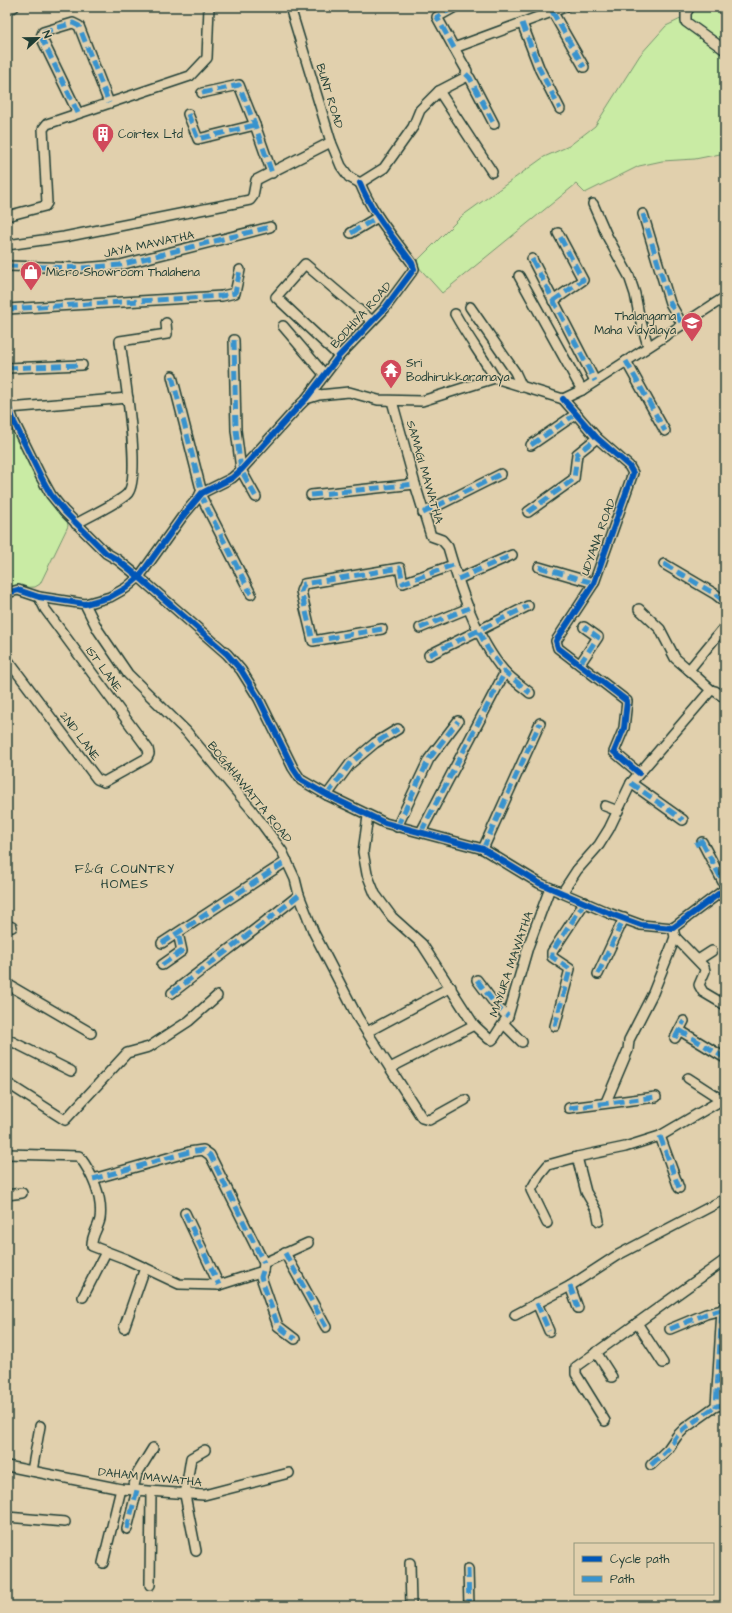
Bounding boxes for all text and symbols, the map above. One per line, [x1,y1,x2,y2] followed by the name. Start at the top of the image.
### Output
[18,18,58,58] north arrow
[39,28,55,41] text: N
[312,62,348,131] street label: BUNT ROAD
[90,121,116,154] building icon: Coirtex Ltd
[118,126,183,143] place label: Coirtex Ltd
[102,227,196,262] street label: JAYA MAWATHA
[18,259,44,292] shop icon: Micro Showroom Thalahena
[46,264,200,281] place label: Micro Showroom Thalahena
[327,278,396,352] street label: BODHIYA ROAD
[594,308,676,340] place label: Thalangama Maha Vidyalaya
[679,310,705,343] school or university icon: Thalangama Maha Vidyalaya
[406,355,510,387] place label: Sri Bodhirukkaramaya
[378,357,404,390] temple icon: Sri Bodhirukkaramaya
[402,418,448,526] street label: SAMAGI MAWATHA
[577,496,620,578] street label: UDYANA ROAD
[81,643,126,695] street label: 1ST LANE
[55,708,104,764] street label: 2ND LANE
[203,738,296,847] street label: BOGAHAWATTA ROAD
[75,860,175,893] district label: F&G COUNTRY HOMES
[485,909,538,1019] street label: MAYURA MAWATHA
[97,1464,203,1491] street label: DAHAM MAWATHA
[574,1543,714,1595] legend
[610,1551,669,1569] text: Cycle path
[610,1571,635,1588] text: Path

